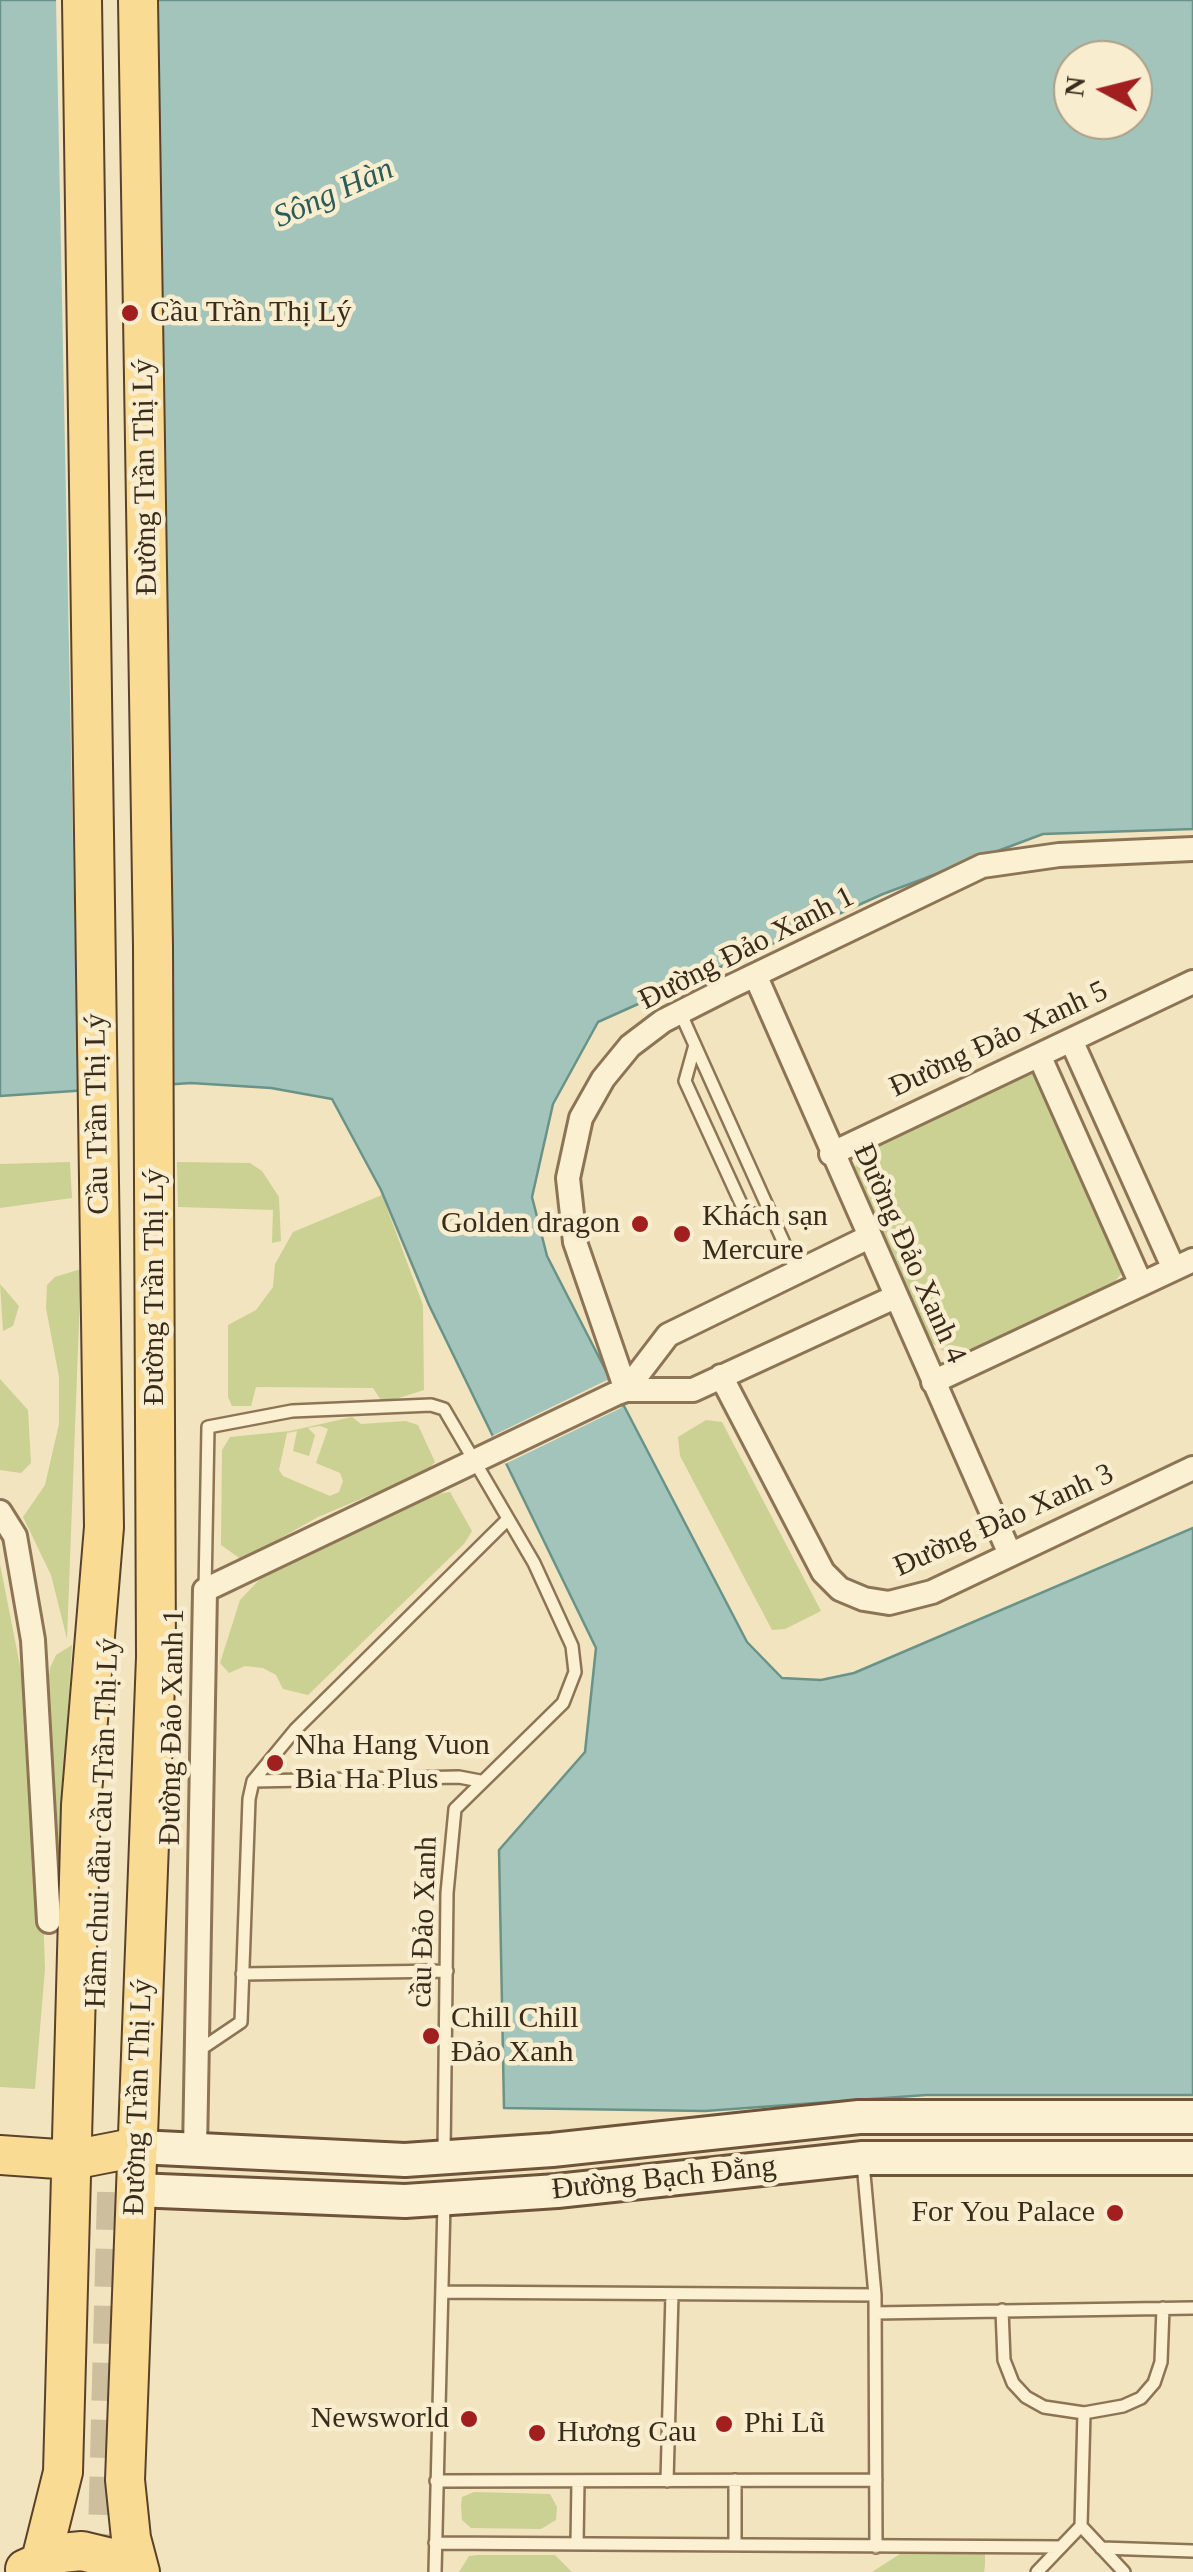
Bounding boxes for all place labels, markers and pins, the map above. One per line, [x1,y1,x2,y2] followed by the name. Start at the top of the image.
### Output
[150,295,351,331] place label: Cầu Trần Thị Lý
[119,302,141,324] marker: Cầu Trần Thị Lý
[702,1199,828,1270] place label: Khách sạn Mercure
[441,1206,620,1242] place label: Golden dragon
[629,1213,651,1235] marker: Golden dragon
[671,1223,693,1245] marker: Khách sạn Mercure
[295,1728,490,1798] place label: Nha Hang Vuon Bia Ha Plus
[264,1752,286,1774] marker: Nha Hang Vuon Bia Ha Plus
[451,2001,579,2072] place label: Chill Chill Đảo Xanh
[420,2025,442,2047] marker: Chill Chill Đảo Xanh
[911,2195,1095,2231] place label: For You Palace
[1104,2202,1126,2224] marker: For You Palace
[311,2401,449,2437] place label: Newsworld
[744,2406,825,2442] place label: Phi Lũ
[458,2408,480,2430] marker: Newsworld
[713,2413,735,2435] marker: Phi Lũ
[557,2415,697,2451] place label: Hương Cau
[526,2422,548,2444] marker: Hương Cau

